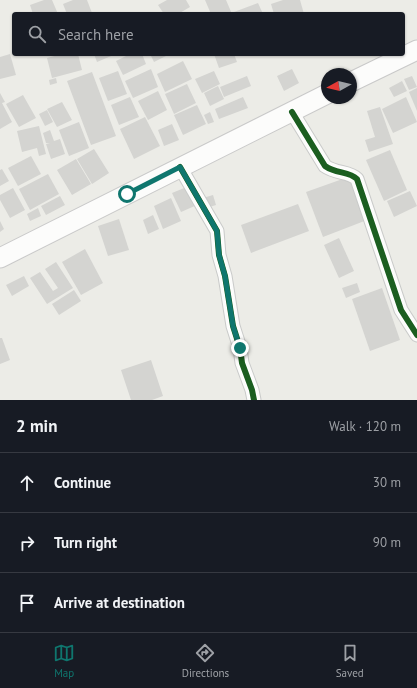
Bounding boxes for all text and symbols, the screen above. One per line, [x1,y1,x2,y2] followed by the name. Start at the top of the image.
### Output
[12,12,405,56] search box
[26,23,48,45] icon: search
[58,25,134,44] text: Search here
[321,68,357,104] north arrow
[118,185,136,203] route start
[231,339,249,357] route end
[16,415,57,437] text: 2 min
[329,418,401,435] text: Walk · 120 m
[16,472,38,494] icon: ahead
[54,473,111,492] text: Continue
[373,474,401,491] text: 30 m
[16,532,38,554] icon: right
[54,533,117,552] text: Turn right
[373,534,401,551] text: 90 m
[16,592,38,614] icon: arrive
[54,593,185,612] text: Arrive at destination
[53,642,75,680] tab: Map
[182,642,229,680] tab: Directions
[336,642,364,680] tab: Saved

